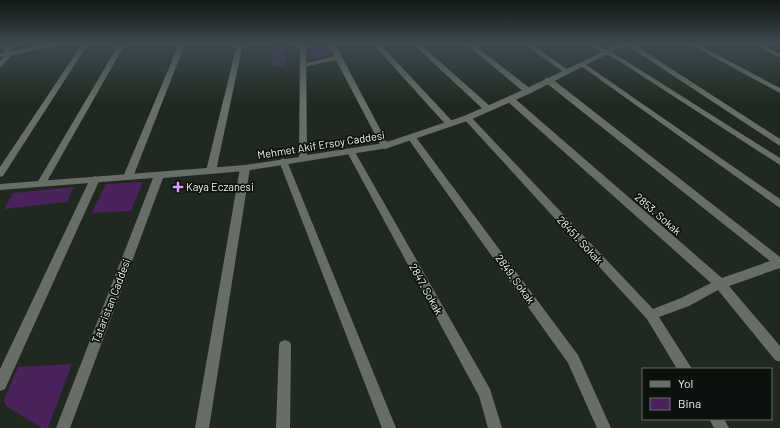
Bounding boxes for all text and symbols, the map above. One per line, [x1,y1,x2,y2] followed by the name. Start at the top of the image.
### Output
[256,128,386,161] street label: Mehmet Akif Ersoy Caddesi
[186,180,254,193] place label: Kaya Eczanesi
[173,182,183,192] marker: Kaya Eczanesi
[632,190,685,238] street label: 2853. Sokak
[555,213,606,267] street label: 28451. Sokak
[493,252,538,306] street label: 2849. Sokak
[88,257,133,345] street label: Tataristan Caddesi
[407,261,446,317] street label: 2847. Sokak
[642,368,772,420] legend
[678,376,693,390] text: Yol
[678,396,701,410] text: Bina

